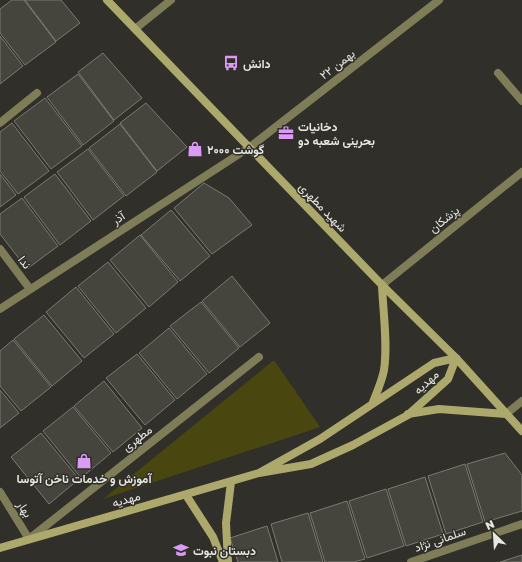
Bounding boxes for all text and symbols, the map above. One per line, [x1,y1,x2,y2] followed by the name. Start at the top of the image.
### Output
[316,46,358,83] street label: ۲۲ بهمن
[222,54,240,72] bus stop icon: دانش
[243,56,271,71] place label: دانش
[298,119,375,149] place label: دخانیات بحرینی شعبه دو
[277,124,295,142] office icon: دخانیات بحرینی شعبه دو
[186,140,204,158] shop icon: گوشت ۲۰۰۰
[207,142,265,158] place label: گوشت ۲۰۰۰
[295,179,350,235] street label: شهید مطهری
[426,202,463,237] street label: پزشکان
[108,208,129,229] street label: آذر
[15,252,35,272] street label: ندا
[410,367,442,398] street label: مهدیه
[119,422,155,455] street label: مطهری
[75,452,93,470] shop icon: آموزش و خدمات ناخن آتوسا
[17,471,152,487] place label: آموزش و خدمات ناخن آتوسا
[110,488,142,511] street label: مهدیه
[13,497,36,521] street label: بهار
[474,514,514,554] north arrow
[483,517,496,532] text: N
[412,523,468,556] street label: سلمانی نژاد
[172,541,190,559] school or university icon: دبستان نبوت
[193,543,256,559] place label: دبستان نبوت

